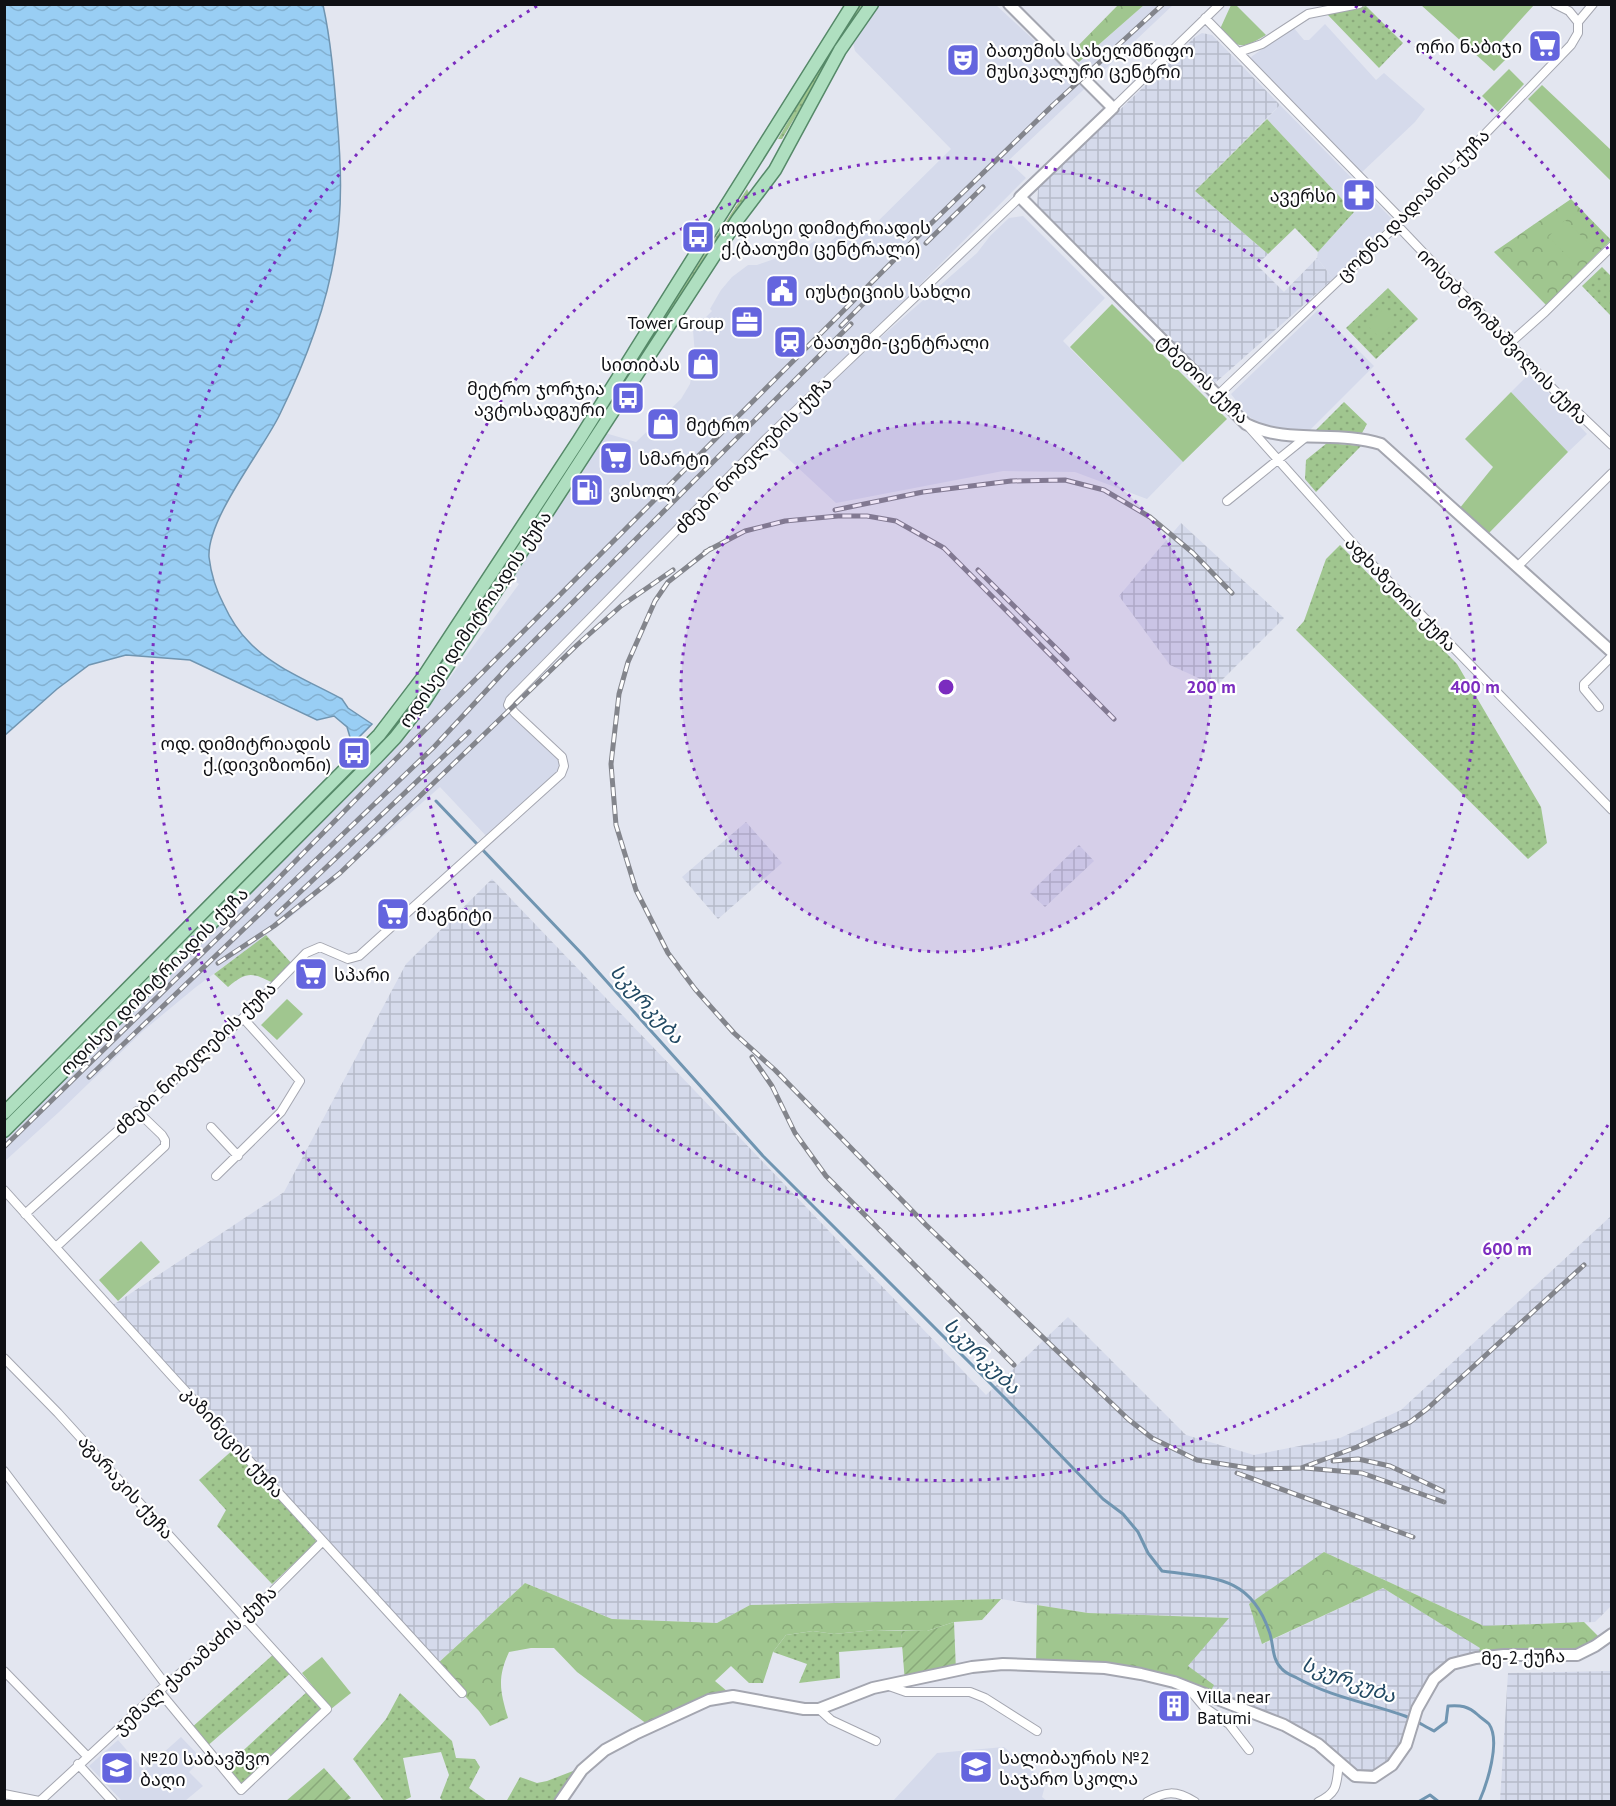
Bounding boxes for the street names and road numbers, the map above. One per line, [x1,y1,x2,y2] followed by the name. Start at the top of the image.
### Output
[1332,124,1494,286] street label: ცოტნე დადიანის ქუჩა
[1413,243,1593,429] street label: იოსებ გრიშაშვილის ქუჩა
[1152,329,1254,429] street label: ტბეთის ქუჩა
[669,371,837,539] street label: ძმები ნობელების ქუჩა
[394,506,556,732] street label: ოდისეი დიმიტრიადის ქუჩა
[1340,532,1462,656] street label: აფხაზეთის ქუჩა
[55,882,253,1080] street label: ოდისეი დიმიტრიადის ქუჩა
[109,977,281,1139] street label: ძმები ნობელების ქუჩა
[177,1381,289,1503] street label: კაზინეცის ქუჩა
[73,1430,179,1544] street label: აგარაკის ქუჩა
[108,1580,282,1740] street label: ჯემალ ქათამაძის ქუჩა
[1480,1644,1566,1670] street label: მე-2 ქუჩა

